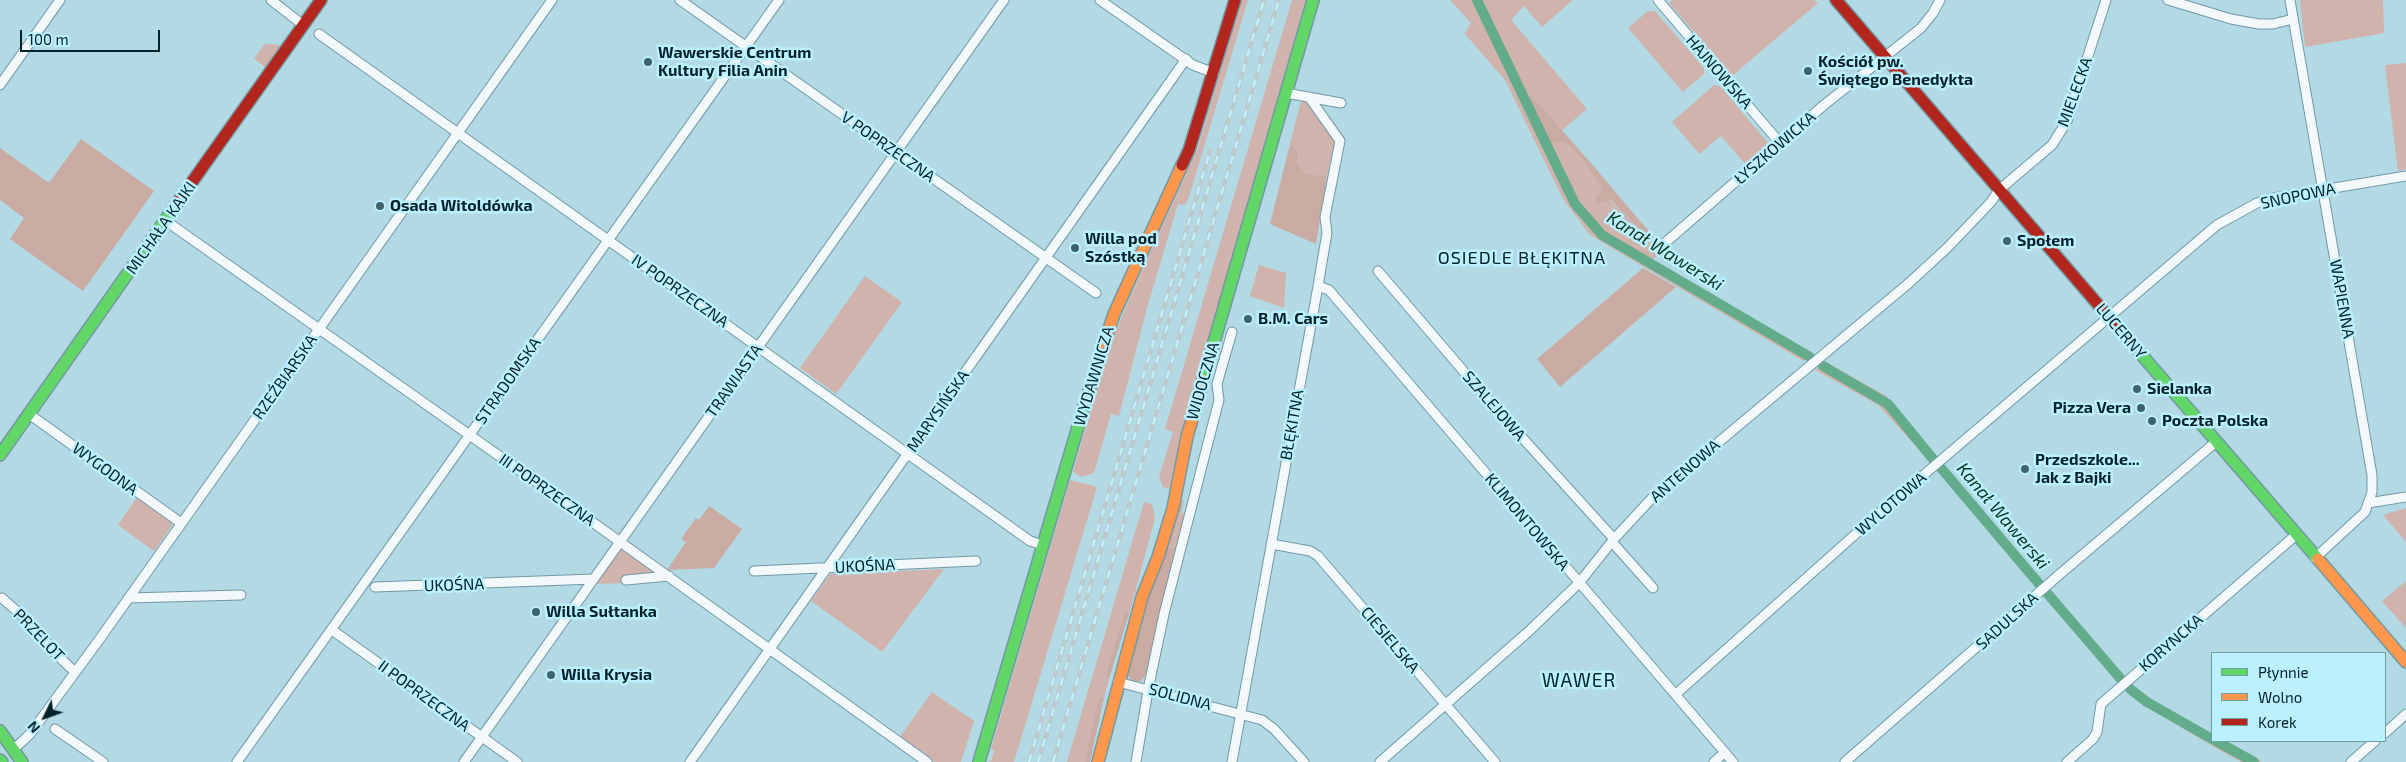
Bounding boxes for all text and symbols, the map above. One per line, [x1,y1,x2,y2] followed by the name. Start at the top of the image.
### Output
[22,20,162,52] scale bar
[28,30,69,48] text: 100 m
[1682,31,1756,113] street label: HAJNOWSKA
[658,43,811,81] place label: Wawerskie Centrum Kultury Filia Anin
[1818,52,1973,90] place label: Kościół pw. Świętego Benedykta
[2054,55,2096,129] street label: MIELECKA
[642,56,654,68] marker: Wawerskie Centrum Kultury Filia Anin
[1802,65,1814,77] marker: Kościół pw. Świętego Benedykta
[1730,107,1820,189] street label: ŁYSZKOWICKA
[837,108,939,186] street label: V POPRZECZNA
[122,178,200,278] street label: MICHAŁA KAJKI
[2259,179,2337,213] street label: SNOPOWA
[390,196,533,216] place label: Osada Witoldówka
[374,200,386,212] marker: Osada Witoldówka
[1603,207,1727,295] water label: Kanał Wawerski
[1085,229,1157,267] place label: Willa pod Szóstką
[2017,231,2074,251] place label: Społem
[2001,235,2013,247] marker: Społem
[1069,242,1081,254] marker: Willa pod Szóstką
[1436,247,1608,269] district label: OSIEDLE BŁĘKITNA
[628,250,732,332] street label: IV POPRZECZNA
[2326,258,2358,340] street label: WAPIENNA
[2092,299,2150,363] street label: LUCERNY
[1258,309,1328,329] place label: B.M. Cars
[1242,313,1254,325] marker: B.M. Cars
[1070,324,1118,428] street label: WYDAWNICZA
[249,331,321,423] street label: RZEŹBIARSKA
[471,334,545,428] street label: STRADOMSKA
[1183,340,1223,422] street label: WIDOCZNA
[702,341,766,421] street label: TRAWIASTA
[903,366,973,456] street label: MARYSIŃSKA
[1459,367,1529,445] street label: SZALEJOWA
[2147,379,2212,399] place label: Sielanka
[2131,383,2143,395] marker: Sielanka
[1276,388,1308,462] street label: BŁĘKITNA
[2053,398,2131,418] place label: Pizza Vera
[2135,402,2147,414] marker: Pizza Vera
[2162,411,2268,431] place label: Poczta Polska
[2146,415,2158,427] marker: Poczta Polska
[1646,435,1724,507] street label: ANTENOWA
[68,439,142,499] street label: WYGODNA
[495,450,599,530] street label: III POPRZECZNA
[2035,450,2140,488] place label: Przedszkole... Jak z Bajki
[1952,458,2054,574] water label: Kanał Wawerski
[2019,463,2031,475] marker: Przedszkole... Jak z Bajki
[1852,468,1930,540] street label: WYLOTOWA
[1481,469,1573,575] street label: KLIMONTOWSKA
[834,555,896,577] street label: UKOŚNA
[423,574,485,596] street label: UKOŚNA
[1972,588,2042,654] street label: SADULSKA
[546,602,657,622] place label: Willa Sułtanka
[1357,603,1423,677] street label: CIESIELSKA
[9,605,69,665] street label: PRZELOT
[530,606,542,618] marker: Willa Sułtanka
[2135,610,2207,676] street label: KORYNCKA
[2211,652,2386,742] legend
[374,656,474,736] street label: II POPRZECZNA
[2258,663,2309,681] text: Płynnie
[561,665,652,685] place label: Willa Krysia
[545,669,557,681] marker: Willa Krysia
[1541,670,1617,692] district label: WAWER
[1147,679,1213,715] street label: SOLIDNA
[2258,688,2302,706] text: Wolno
[20,692,70,742] north arrow
[2258,713,2297,731] text: Korek
[24,718,43,737] text: N

